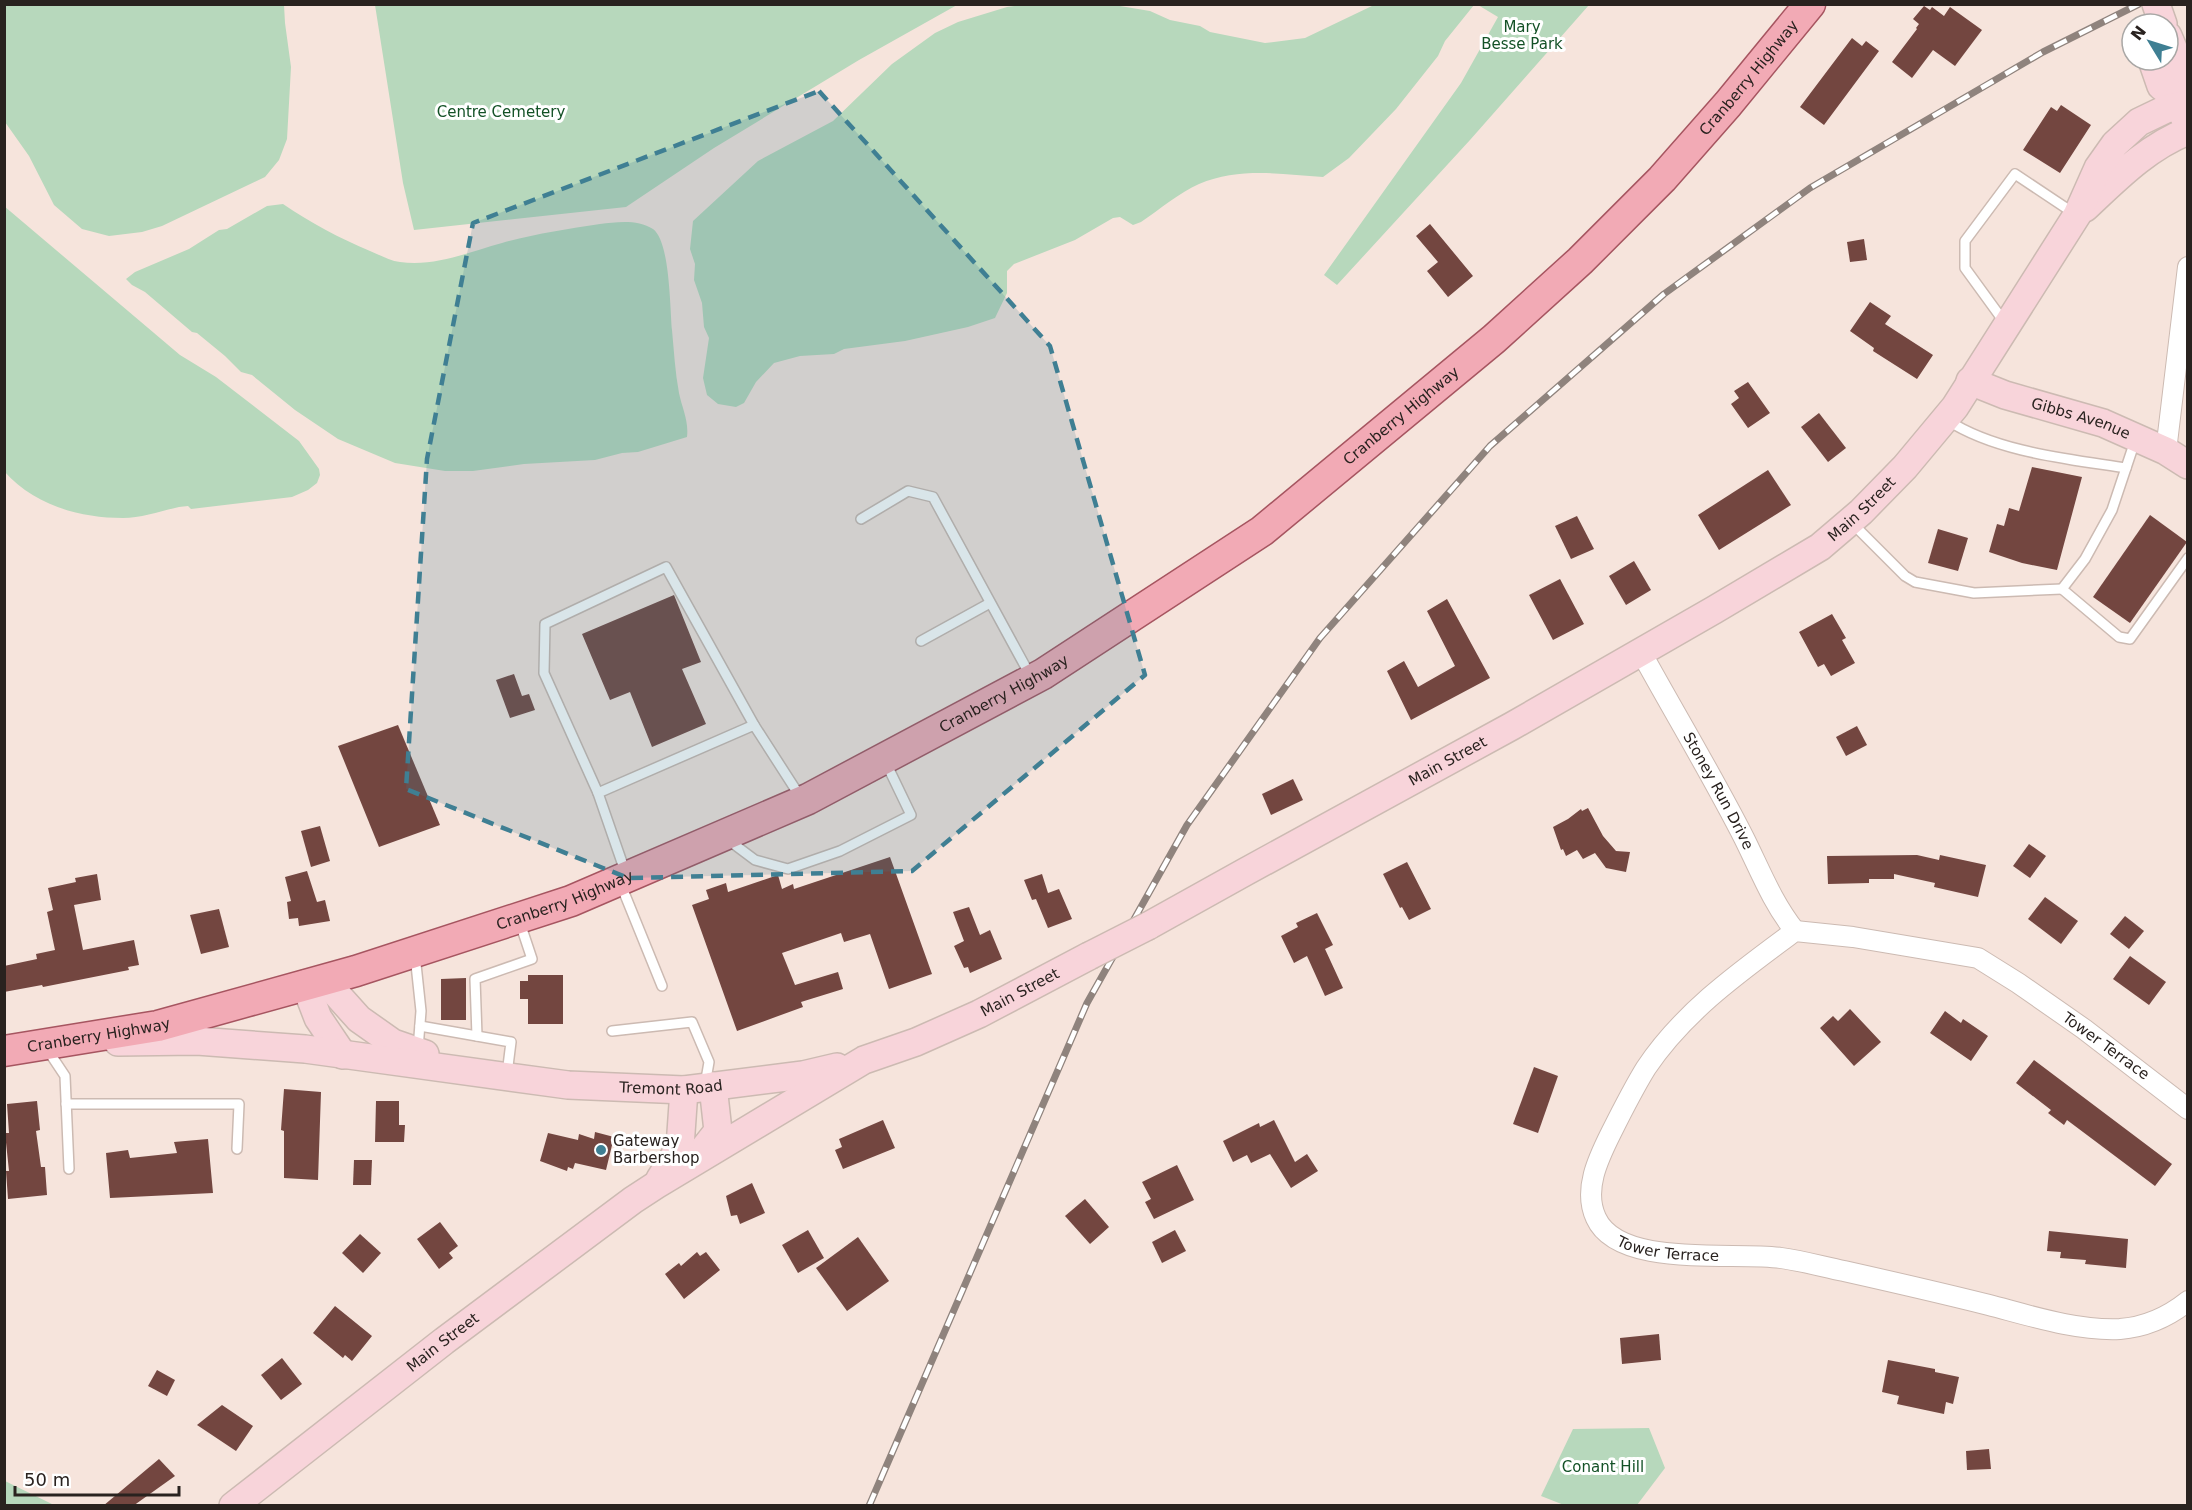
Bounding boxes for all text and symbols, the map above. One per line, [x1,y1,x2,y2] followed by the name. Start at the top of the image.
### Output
[2120,12,2180,72] north arrow
[1696,16,1802,139] street label: Cranberry Highway
[1481,18,1563,53] park label: Mary Besse Park
[2127,22,2150,44] text: N
[437,103,565,121] park label: Centre Cemetery
[1340,363,1463,469] street label: Cranberry Highway
[2029,394,2133,443] street label: Gibbs Avenue
[1824,473,1899,545] street label: Main Street
[936,651,1072,737] street label: Cranberry Highway
[1679,729,1757,853] street label: Stoney Run Drive
[1406,733,1490,790] street label: Main Street
[494,866,636,934] street label: Cranberry Highway
[978,964,1062,1021] street label: Main Street
[2058,1008,2153,1083] street label: Tower Terrace
[26,1014,172,1056] street label: Cranberry Highway
[618,1076,724,1099] street label: Tremont Road
[613,1132,700,1167] place label: Gateway Barbershop
[594,1143,608,1157] marker: Gateway Barbershop
[1613,1232,1719,1265] street label: Tower Terrace
[403,1309,483,1376] street label: Main Street
[1562,1458,1644,1476] park label: Conant Hill
[15,1459,178,1497] scale bar
[24,1469,70,1490] text: 50 m

